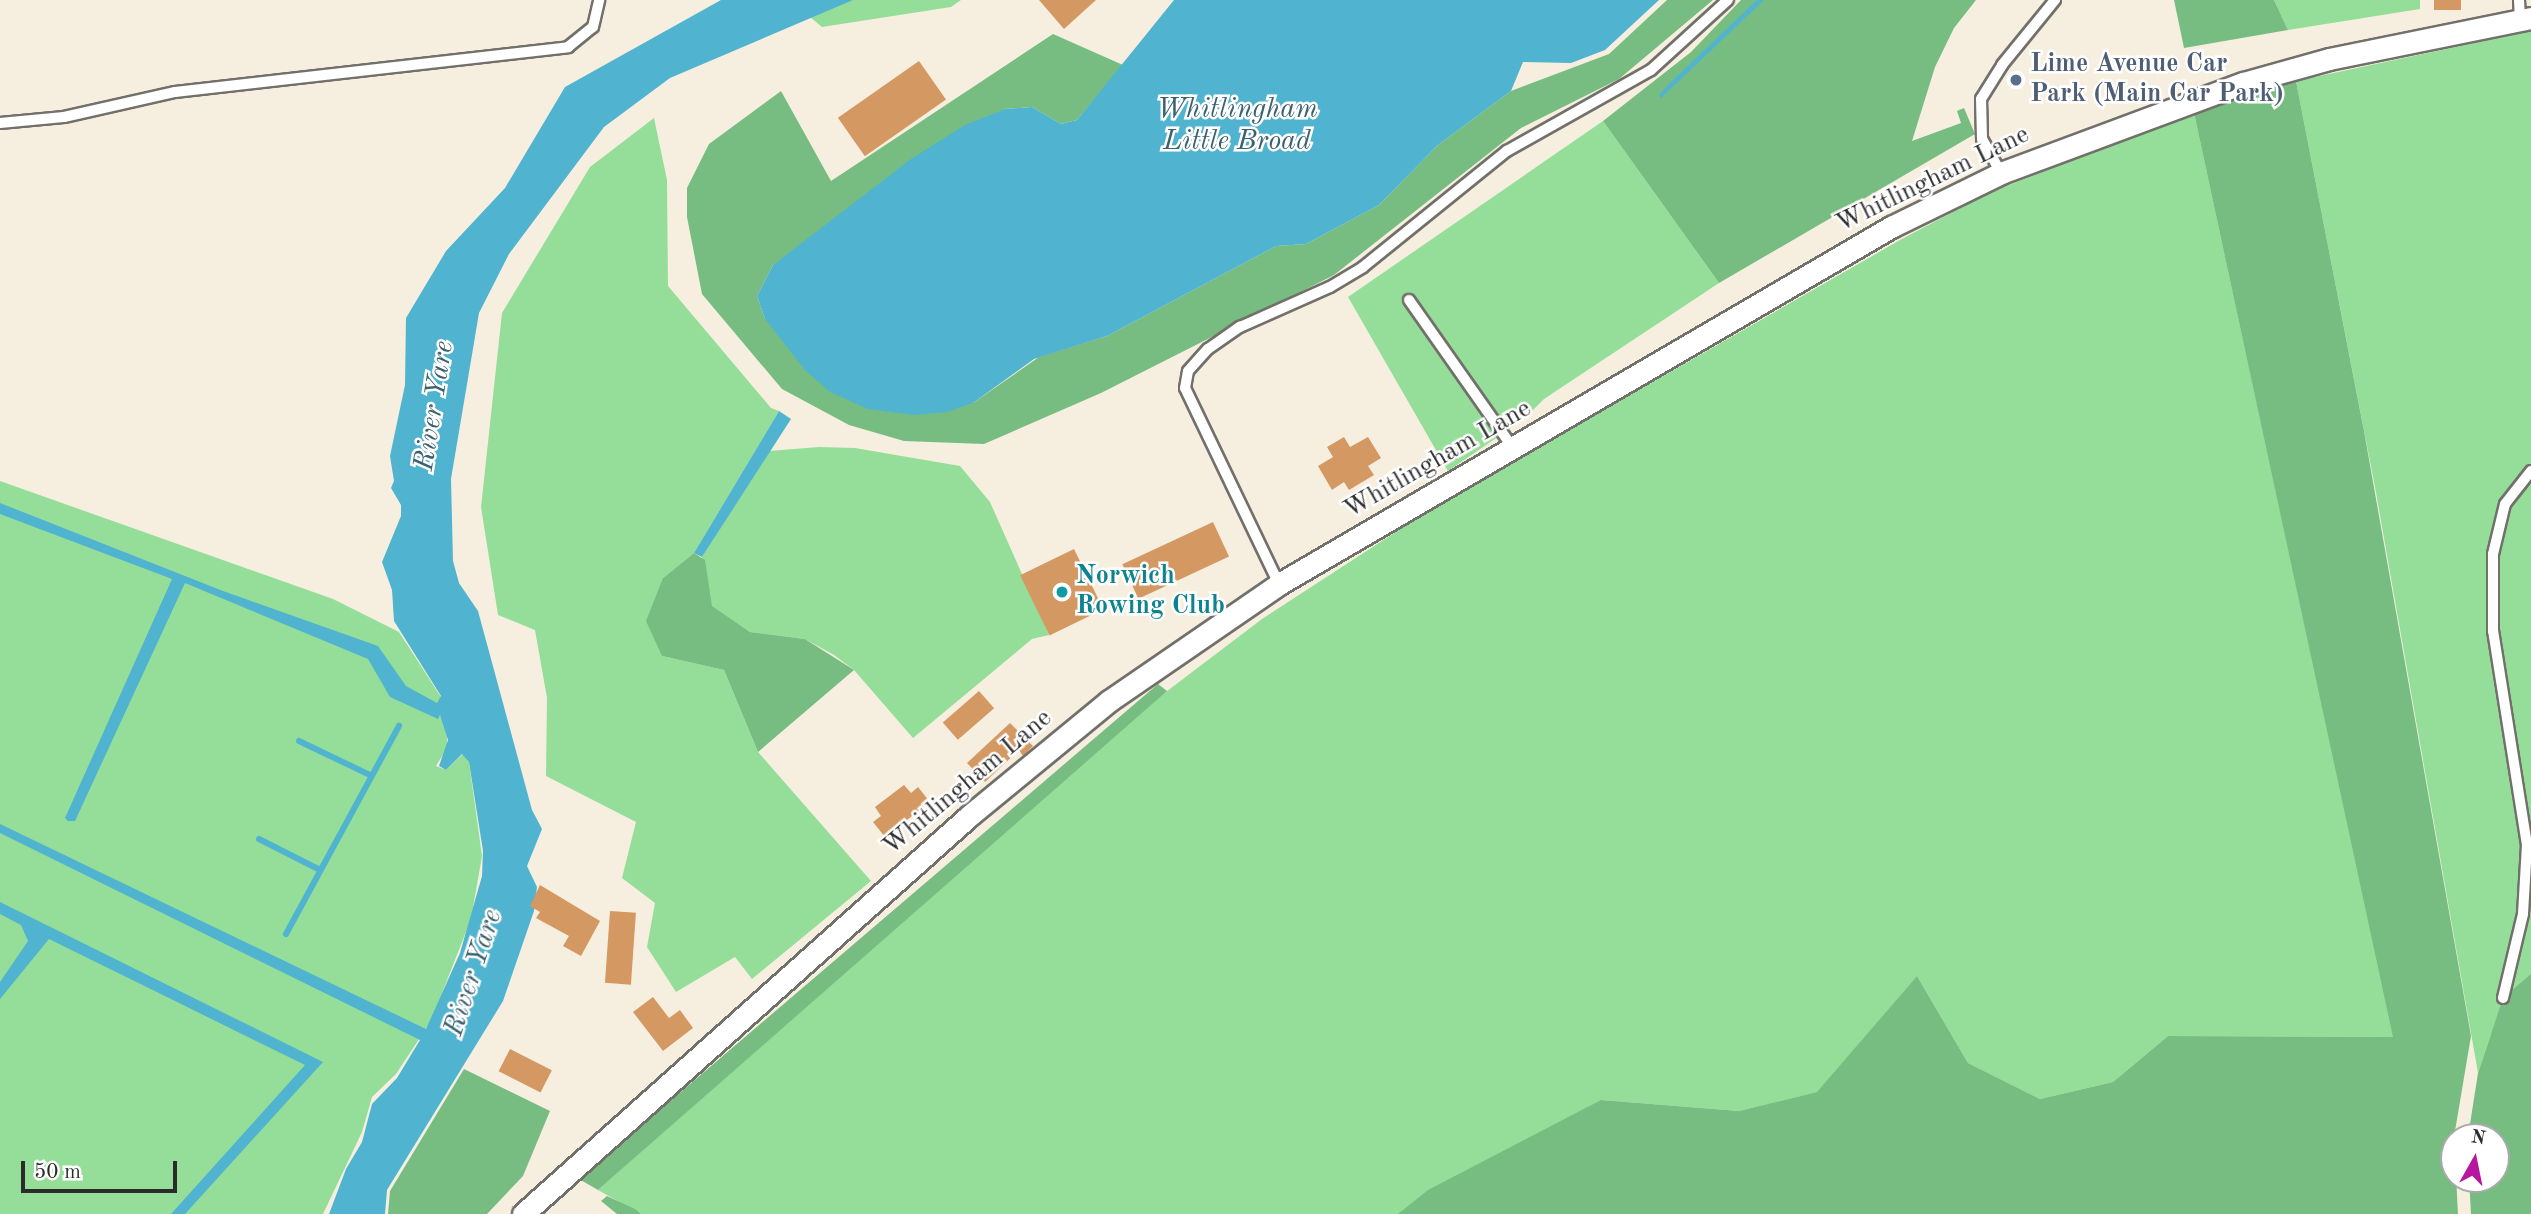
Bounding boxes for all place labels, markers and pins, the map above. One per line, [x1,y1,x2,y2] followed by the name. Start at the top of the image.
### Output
[2030,49,2284,110] place label: Lime Avenue Car Park (Main Car Park)
[2008,72,2024,88] marker: Lime Avenue Car Park (Main Car Park)
[1076,561,1225,622] place label: Norwich Rowing Club
[1054,584,1070,600] marker: Norwich Rowing Club

